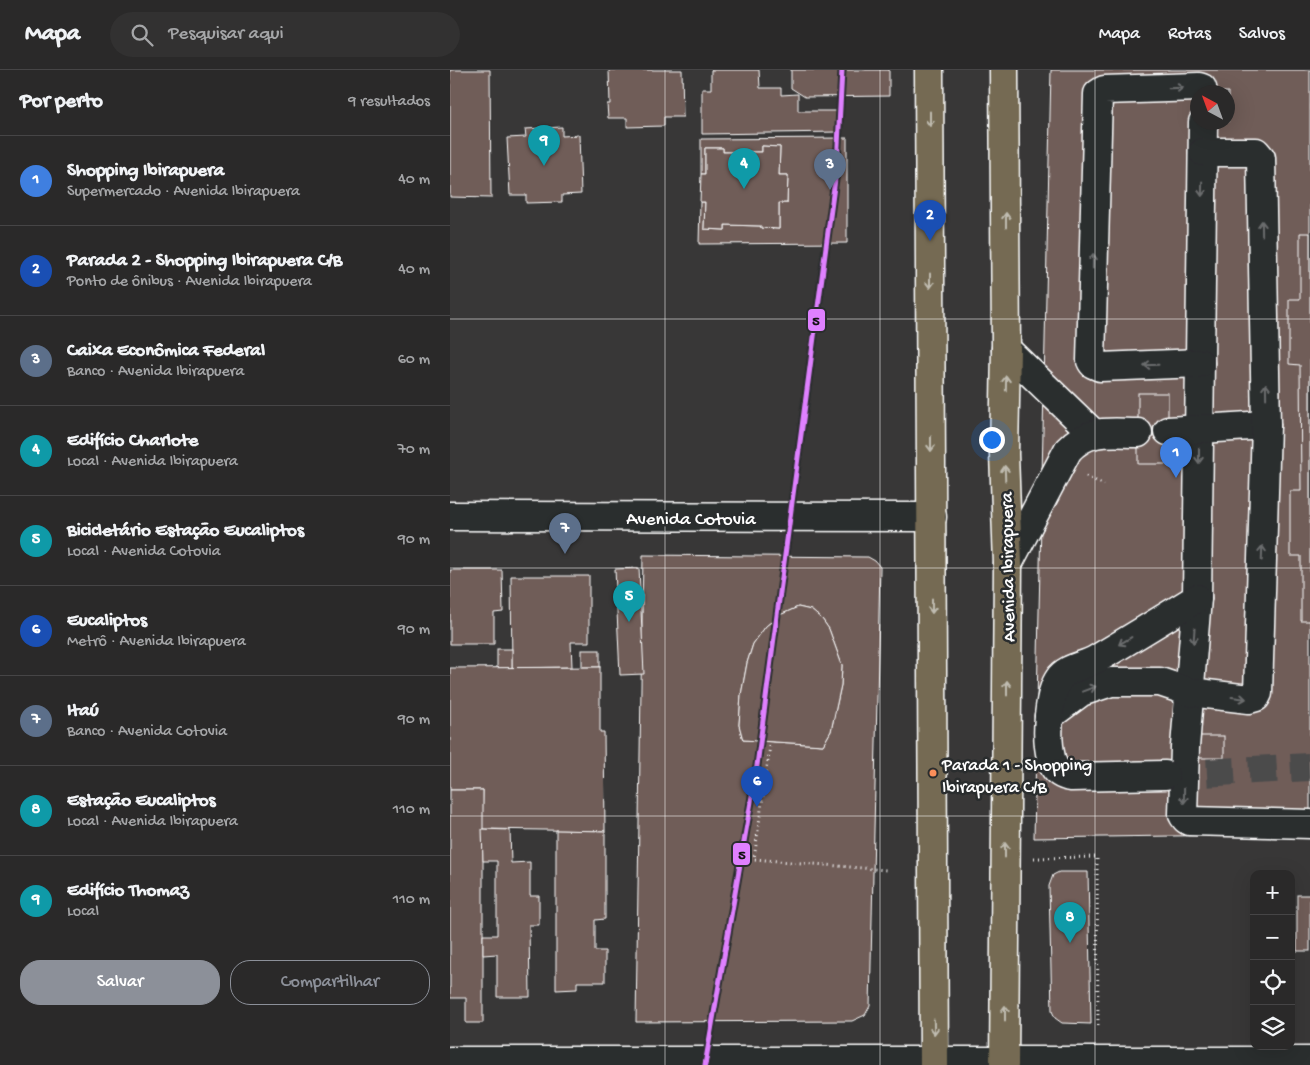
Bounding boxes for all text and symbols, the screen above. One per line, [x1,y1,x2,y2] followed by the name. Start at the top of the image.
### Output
[110,12,460,57] search box
[25,20,80,49] text: Mapa
[128,21,156,49] icon: search
[168,23,284,46] text: Pesquisar aqui
[1099,24,1140,45] text: Mapa
[1168,24,1211,45] text: Rotas
[1239,24,1285,45] text: Salvos
[1167,83,1183,92] one-way arrow
[1190,85,1235,130] north arrow
[20,90,103,115] text: Por perto
[348,93,430,112] text: 9 resultados
[925,110,934,126] one-way arrow
[528,125,560,166] pin: 9
[728,148,760,189] pin: 4
[814,149,846,190] pin: 3
[67,160,224,183] text: Shopping Ibirapuera
[33,171,39,190] text: 1
[398,171,430,190] text: 40 m
[1198,180,1207,196] one-way arrow
[67,183,300,202] text: Supermercado · Avenida Ibirapuera
[914,200,946,241] pin: 2
[1001,213,1010,229] one-way arrow
[1257,220,1267,236] one-way arrow
[67,250,342,273] text: Parada 2 - Shopping Ibirapuera C/B
[1089,254,1098,270] one-way arrow
[32,261,40,280] text: 2
[398,261,430,280] text: 40 m
[925,272,935,289] one-way arrow
[67,273,312,292] text: Ponto de ônibus · Avenida Ibirapuera
[807,308,826,332] line badge: 5
[812,314,820,331] text: 5
[67,340,265,363] text: Caixa Econômica Federal
[32,351,40,370] text: 3
[398,351,430,370] text: 60 m
[1144,361,1160,370] one-way arrow
[67,363,244,382] text: Banco · Avenida Ibirapuera
[1001,375,1010,391] one-way arrow
[1261,383,1270,399] one-way arrow
[979,427,1005,453] your location
[67,430,198,453] text: Edifício Charlote
[926,435,936,451] one-way arrow
[1160,437,1192,478] pin: 1
[32,441,40,460] text: 4
[397,441,430,460] text: 70 m
[1194,448,1204,464] one-way arrow
[67,453,238,472] text: Local · Avenida Ibirapuera
[1000,465,1010,481] one-way arrow
[997,490,1022,642] street label: Avenida Ibirapuera
[626,509,757,532] street label: Avenida Cotovia
[549,513,581,554] pin: 7
[67,520,304,543] text: Bicicletário Estação Eucaliptos
[32,531,40,550] text: 5
[398,531,430,550] text: 90 m
[67,543,221,562] text: Local · Avenida Cotovia
[1258,545,1267,561] one-way arrow
[613,581,645,622] pin: 5
[927,598,937,614] one-way arrow
[67,610,147,633] text: Eucaliptos
[32,621,40,640] text: 6
[398,621,430,640] text: 90 m
[1189,628,1199,644] one-way arrow
[67,633,246,652] text: Metrô · Avenida Ibirapuera
[1119,637,1133,647] one-way arrow
[1002,680,1012,696] one-way arrow
[1081,684,1096,693] one-way arrow
[1230,693,1246,703] one-way arrow
[67,700,99,723] text: Itaú
[32,711,40,730] text: 7
[398,711,430,730] text: 90 m
[67,723,227,742] text: Banco · Avenida Cotovia
[941,756,1092,799] place label: Parada 1 - Shopping Ibirapuera C/B
[741,766,773,807] pin: 6
[928,768,938,778] marker: Parada 1 - Shopping Ibirapuera C/B
[1179,788,1189,804] one-way arrow
[67,790,216,813] text: Estação Eucaliptos
[32,801,40,820] text: 8
[393,801,430,820] text: 110 m
[67,813,238,832] text: Local · Avenida Ibirapuera
[732,842,751,866] line badge: 5
[1000,842,1010,858] one-way arrow
[738,848,746,865] text: 5
[1250,870,1295,1050] map controls
[1250,870,1295,915] button: +
[67,880,189,903] text: Edifício Thomaz
[32,891,40,910] text: 9
[393,891,430,910] text: 110 m
[1054,902,1086,943] pin: 8
[67,903,99,922] text: Local
[1250,915,1295,960] button: −
[20,960,220,1005] button: Salvar
[230,960,430,1005] button: Compartilhar
[1250,960,1295,1005] button: locate
[1000,1005,1010,1021] one-way arrow
[1250,1005,1295,1050] button: layers
[929,1018,939,1035] one-way arrow

